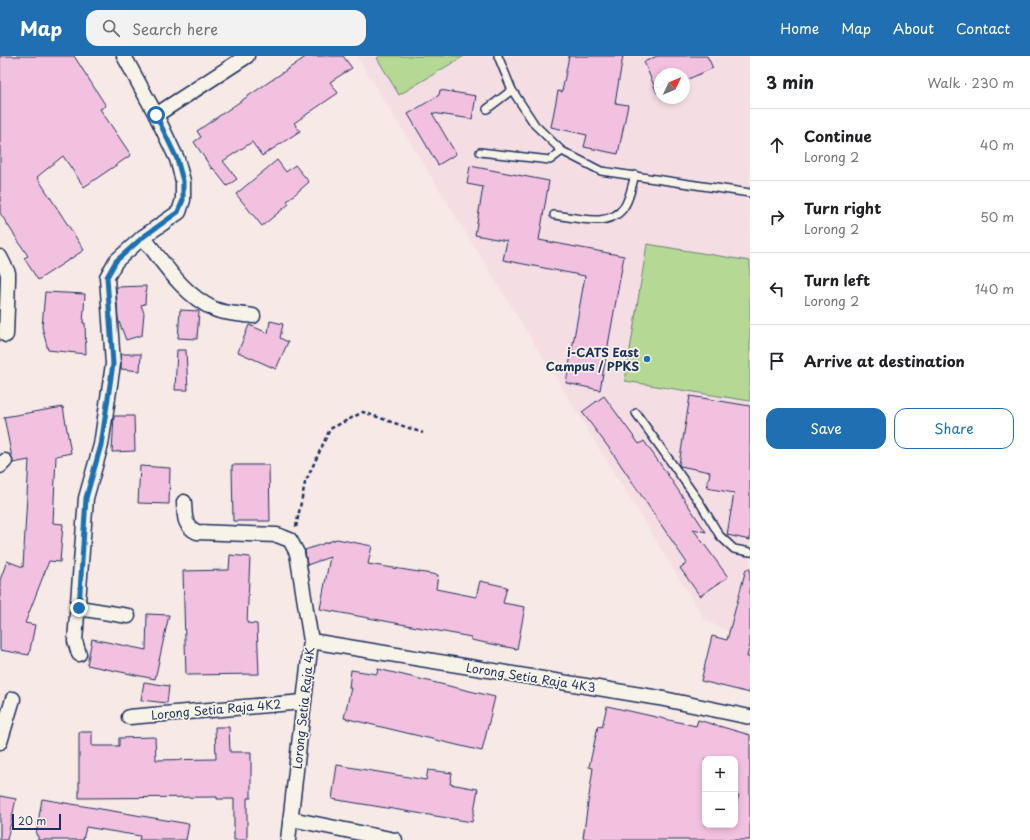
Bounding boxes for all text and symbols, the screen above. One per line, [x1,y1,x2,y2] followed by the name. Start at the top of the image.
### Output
[86,10,366,46] search box
[20,14,62,42] text: Map
[100,17,122,39] icon: search
[132,17,218,40] text: Search here
[780,18,819,39] text: Home
[841,18,871,39] text: Map
[893,18,934,39] text: About
[956,18,1010,39] text: Contact
[654,68,690,104] north arrow
[766,69,814,95] text: 3 min
[927,73,1014,92] text: Walk · 230 m
[147,106,165,124] route start
[804,124,872,147] text: Continue
[766,134,788,156] icon: ahead
[980,135,1014,154] text: 40 m
[804,147,859,166] text: Lorong 2
[804,196,881,219] text: Turn right
[766,206,788,228] icon: right
[980,207,1014,226] text: 50 m
[804,219,859,238] text: Lorong 2
[804,268,870,291] text: Turn left
[766,278,788,300] icon: left
[975,279,1014,298] text: 140 m
[804,291,859,310] text: Lorong 2
[546,343,639,375] place label: i-CATS East Campus / PPKS
[804,349,965,372] text: Arrive at destination
[766,350,788,372] icon: arrive
[642,354,652,364] marker: i-CATS East Campus / PPKS
[766,408,886,449] button: Save
[894,408,1014,449] button: Share
[70,599,88,617] route end
[288,646,318,770] street label: Lorong Setia Raja 4K
[465,658,597,696] street label: Lorong Setia Raja 4K3
[150,694,282,724] street label: Lorong Setia Raja 4K2
[702,756,738,828] map controls
[702,756,738,792] button: +
[702,792,738,828] button: −
[12,812,61,831] scale bar
[18,812,46,829] text: 20 m

